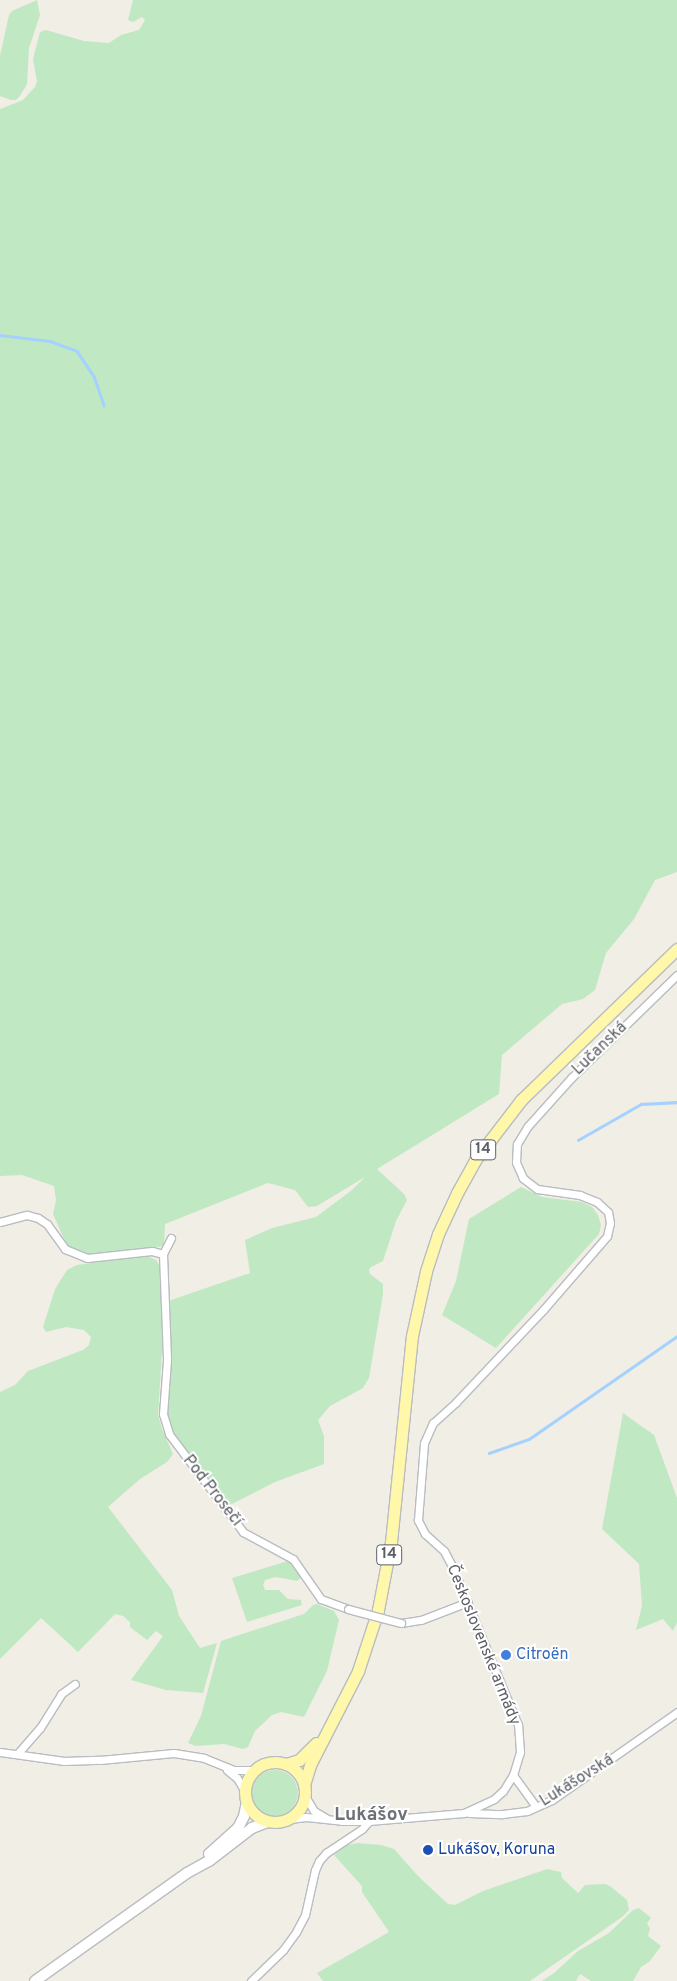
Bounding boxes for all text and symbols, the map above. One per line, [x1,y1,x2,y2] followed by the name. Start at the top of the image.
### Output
[569,1018,631,1080] street label: Lučanská
[469,1138,497,1162] road number: 14
[178,1452,246,1530] street label: Pod Prosečí
[375,1542,403,1568] road number: 14
[442,1562,524,1728] street label: Československé armády
[516,1645,568,1665] place label: Citroën
[500,1649,512,1661] marker: Citroën
[537,1751,617,1811] street label: Lukášovská
[334,1805,408,1827] district label: Lukášov
[438,1840,555,1860] place label: Lukášov, Koruna
[422,1844,434,1856] marker: Lukášov, Koruna

